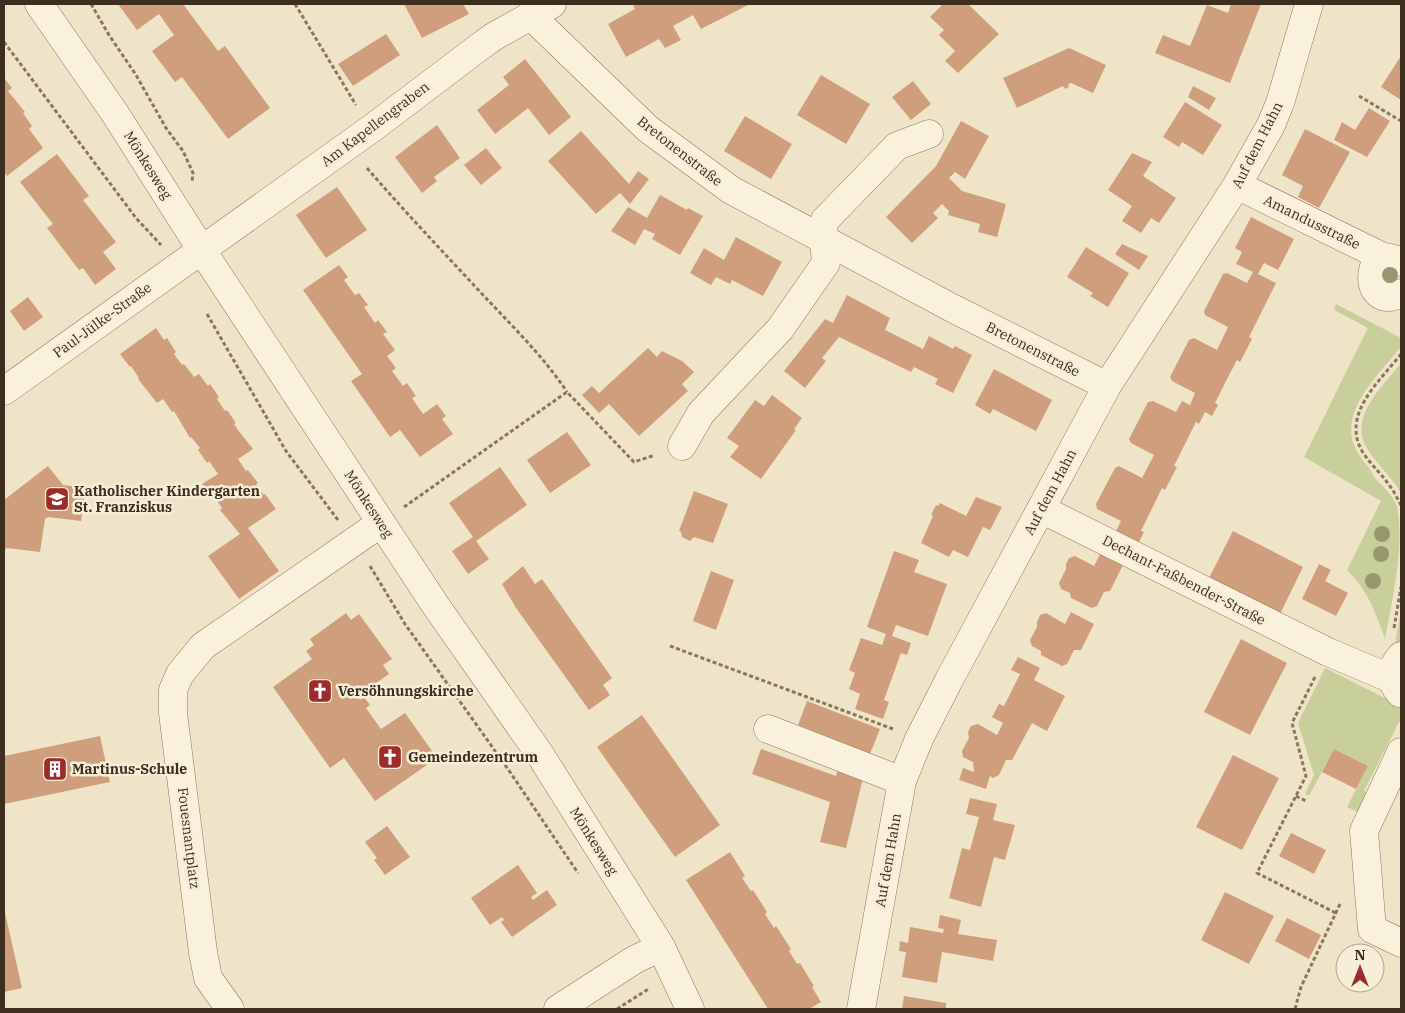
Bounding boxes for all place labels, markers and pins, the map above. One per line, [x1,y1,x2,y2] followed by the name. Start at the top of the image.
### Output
[74,482,260,516] place label: Katholischer Kindergarten St. Franziskus
[44,486,70,512] school or university icon: Katholischer Kindergarten St. Franziskus
[307,678,333,704] church icon: Versöhnungskirche
[338,682,474,700] place label: Versöhnungskirche
[377,744,403,770] church icon: Gemeindezentrum
[408,748,539,766] place label: Gemeindezentrum
[42,756,68,782] building icon: Martinus-Schule
[72,760,187,778] place label: Martinus-Schule

